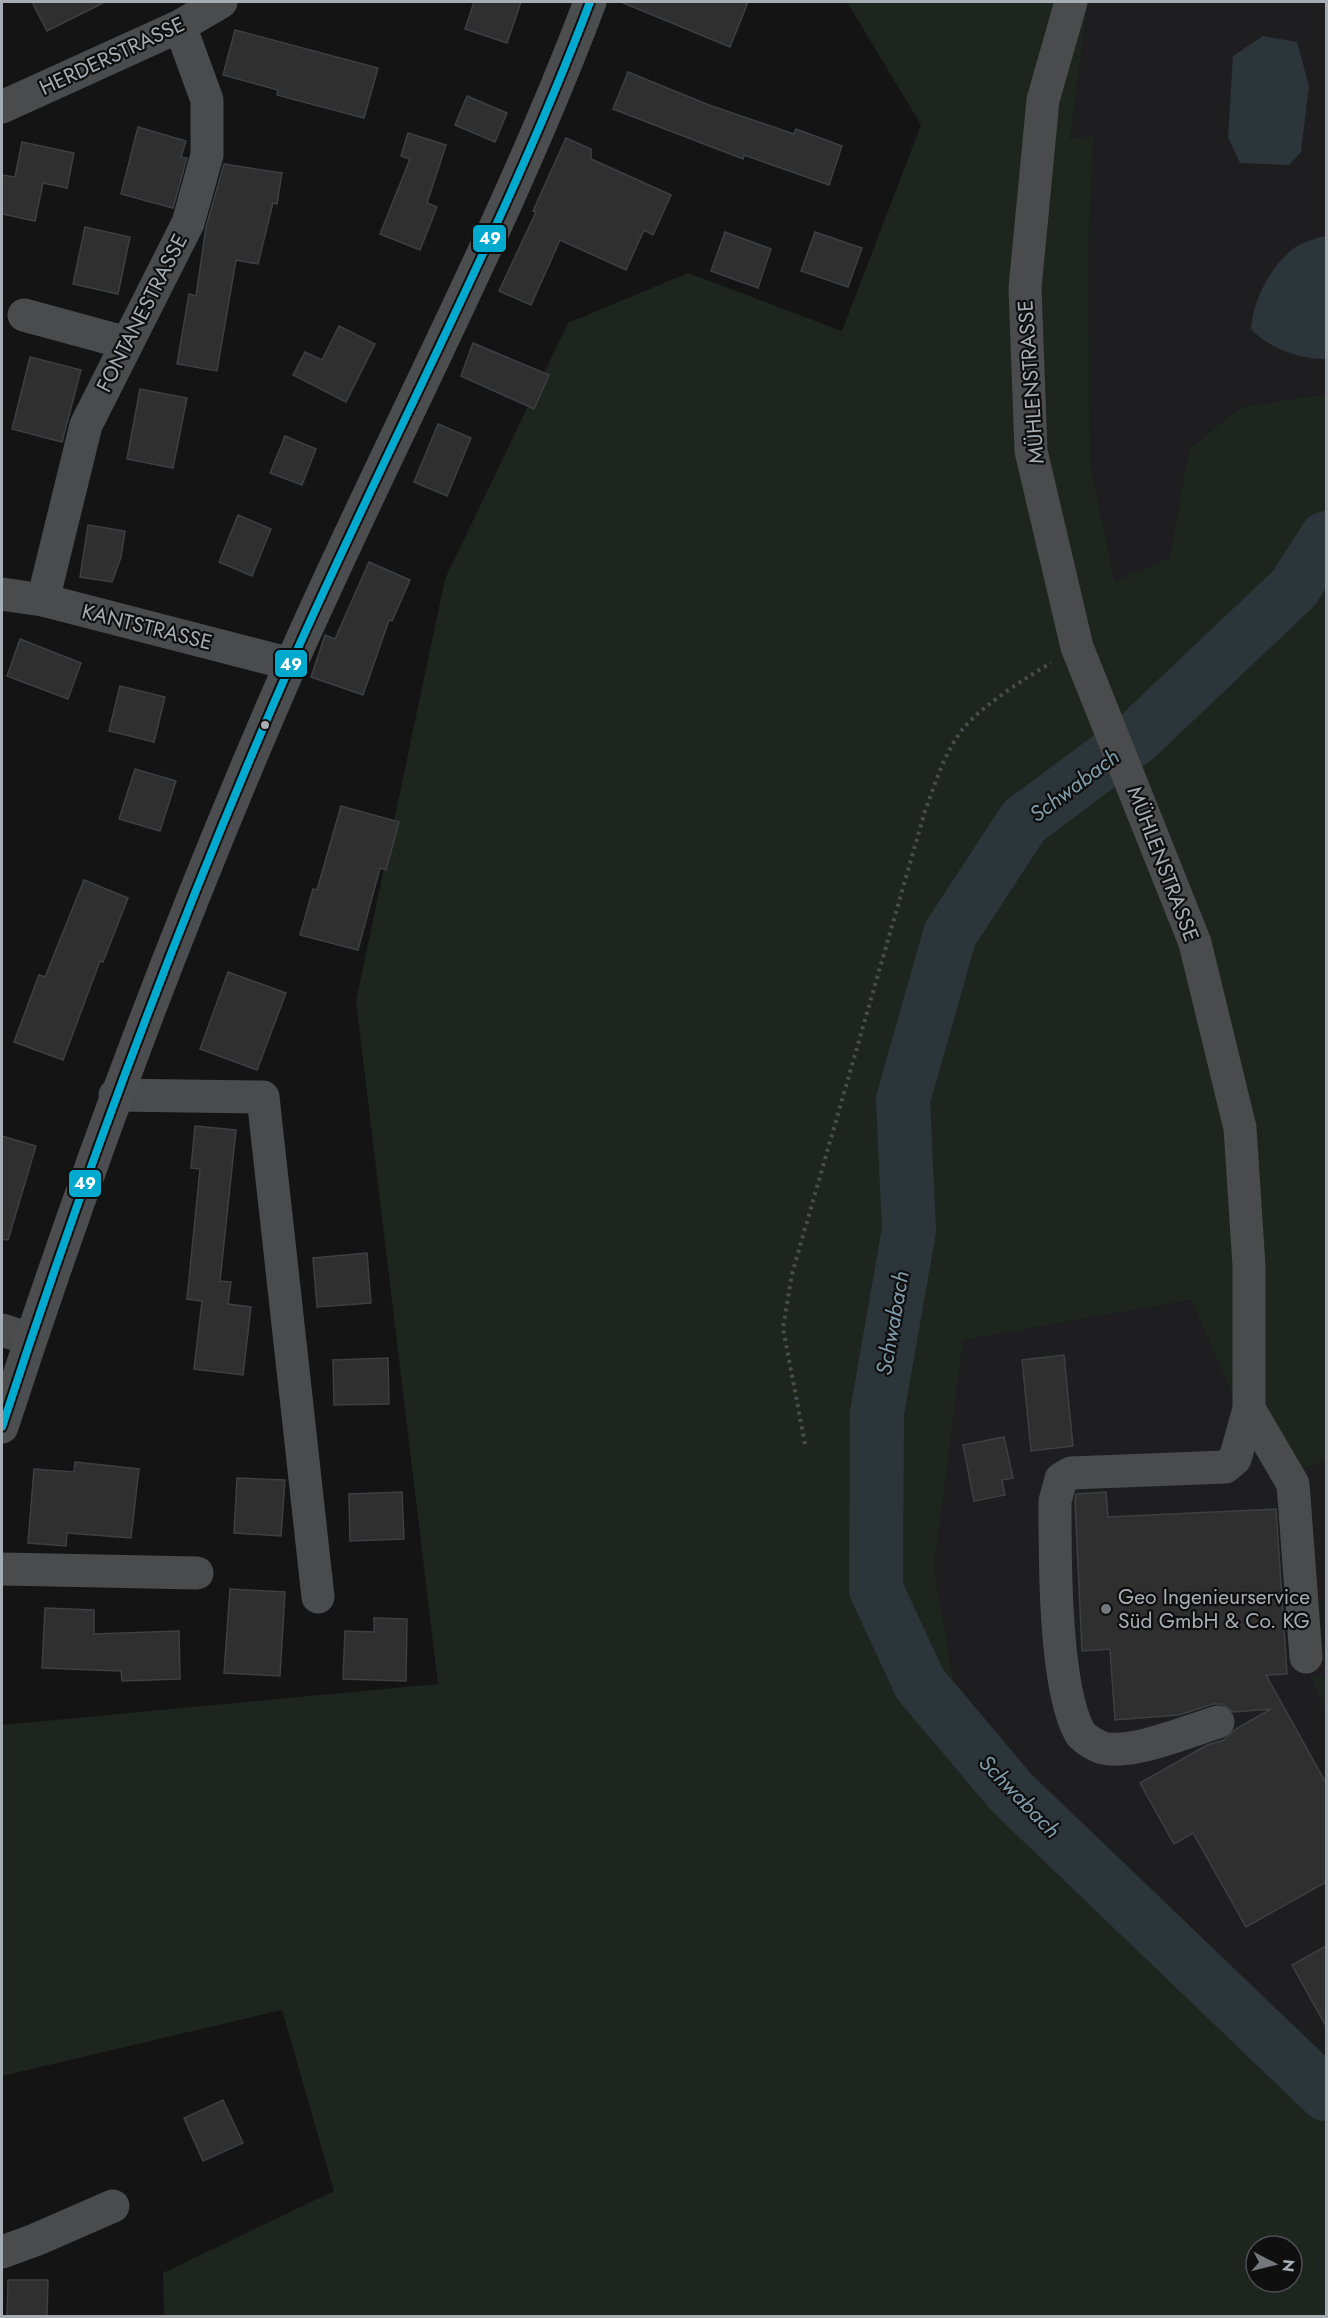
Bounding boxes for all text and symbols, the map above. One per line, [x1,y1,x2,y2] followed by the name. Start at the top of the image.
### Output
[34,9,190,103] street label: HERDERSTRASSE
[472,224,507,253] line badge: 49
[479,227,501,250] text: 49
[89,229,195,397] street label: FONTANESTRASSE
[1010,299,1052,465] street label: MÜHLENSTRASSE
[79,596,215,658] street label: KANTSTRASSE
[274,649,308,678] line badge: 49
[280,653,302,676] text: 49
[259,719,271,731] unlabelled marker
[1022,740,1126,830] water label: Schwabach
[1120,782,1206,946] street label: MÜHLENSTRASSE
[68,1169,102,1198] line badge: 49
[74,1172,96,1195] text: 49
[867,1268,917,1378] water label: Schwabach
[1118,1582,1310,1636] place label: Geo Ingenieurservice Süd GmbH & Co. KG
[1099,1602,1113,1616] marker: Geo Ingenieurservice Süd GmbH & Co. KG
[972,1747,1068,1845] water label: Schwabach
[1244,2234,1304,2294] north arrow
[1276,2258,1301,2273] text: N

